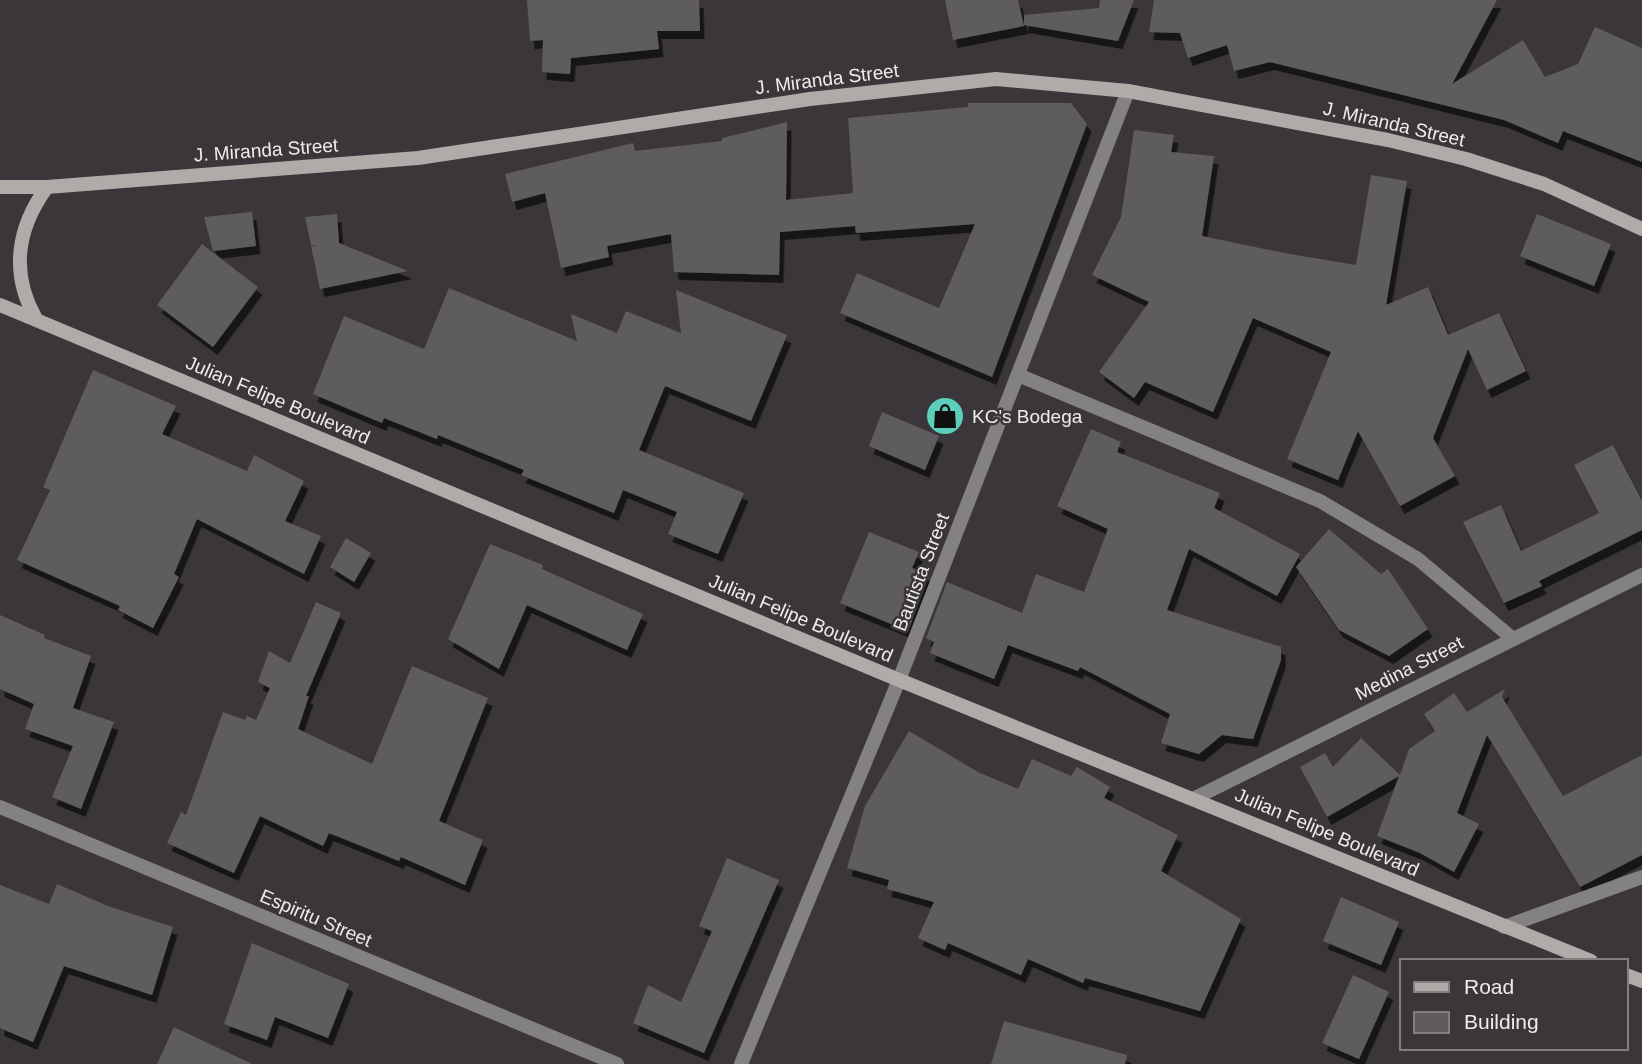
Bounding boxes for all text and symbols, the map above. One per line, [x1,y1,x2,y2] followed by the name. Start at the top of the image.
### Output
[754,60,901,98] street label: J. Miranda Street
[1321,97,1468,151] street label: J. Miranda Street
[193,134,340,166] street label: J. Miranda Street
[183,352,373,448] street label: Julian Felipe Boulevard
[924,395,966,437] shop icon: KC's Bodega
[972,406,1083,427] place label: KC's Bodega
[889,509,953,634] street label: Bautista Street
[706,570,896,666] street label: Julian Felipe Boulevard
[1352,631,1467,704] street label: Medina Street
[1232,784,1422,880] street label: Julian Felipe Boulevard
[257,885,376,951] street label: Espiritu Street
[1400,959,1628,1050] legend
[1464,975,1514,998] text: Road
[1464,1010,1539,1033] text: Building

